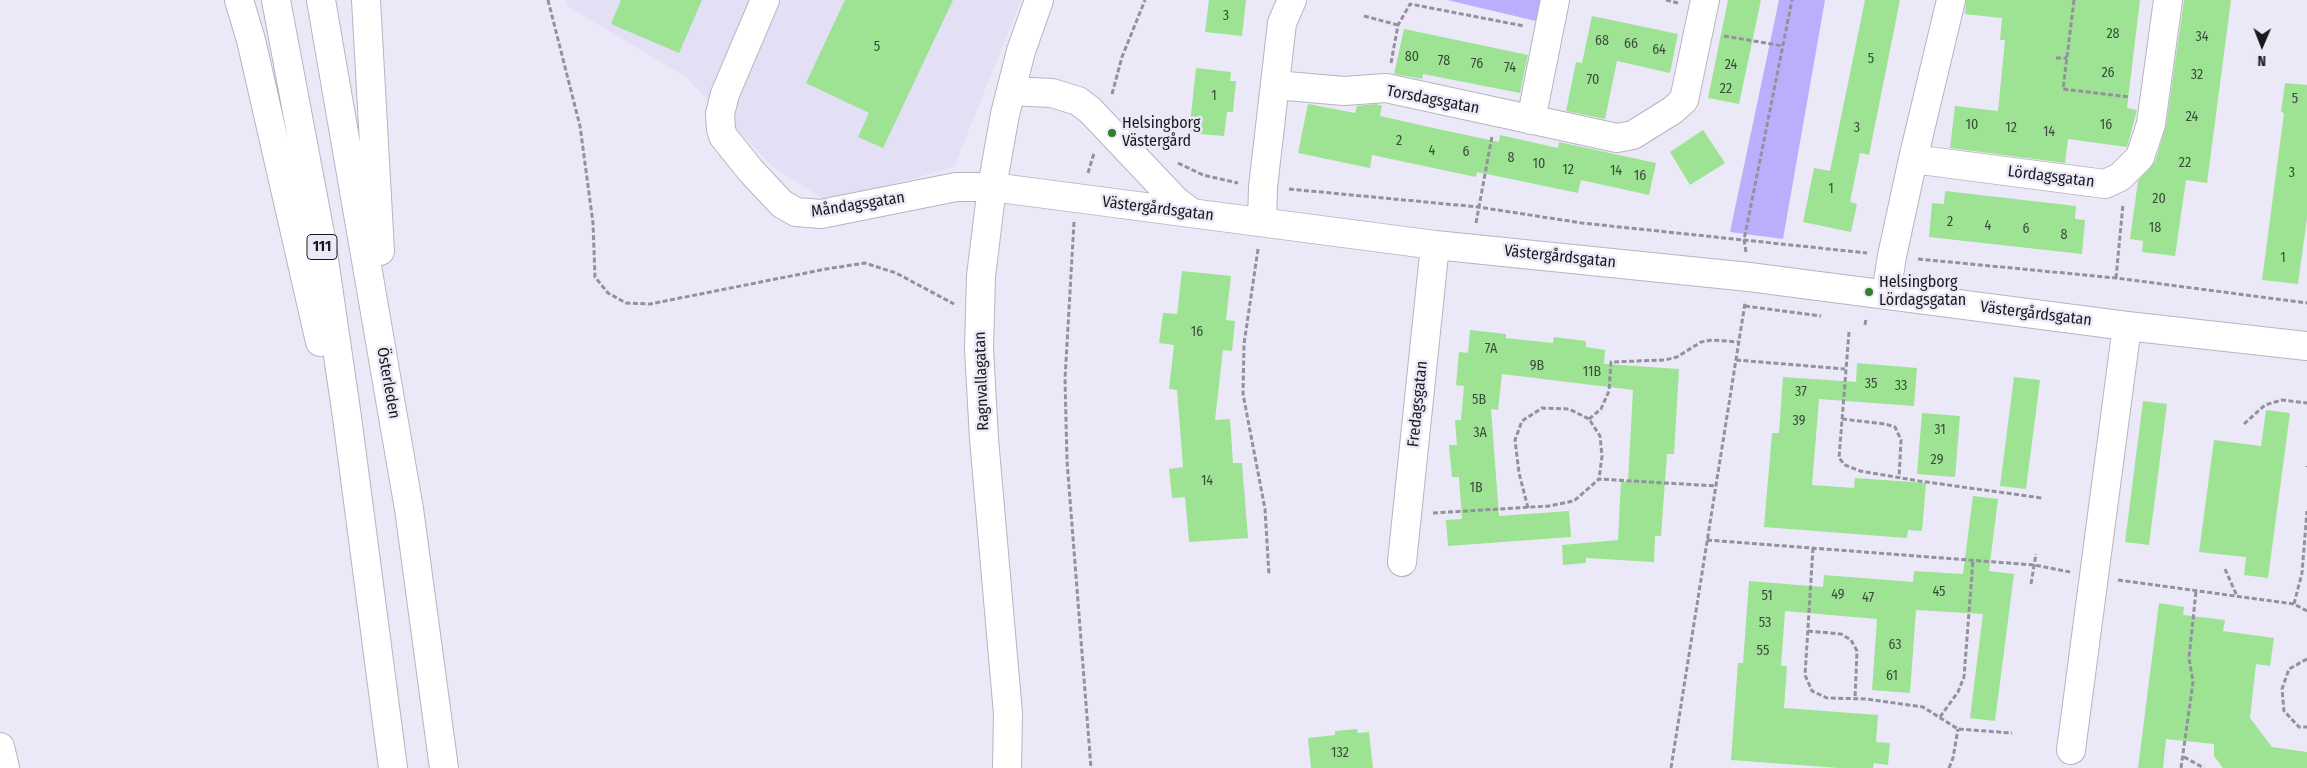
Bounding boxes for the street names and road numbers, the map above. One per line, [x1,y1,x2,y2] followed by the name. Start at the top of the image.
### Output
[1385,82,1481,118] street label: Torsdagsgatan
[2007,162,2095,192] street label: Lördagsgatan
[810,188,906,222] street label: Måndagsgatan
[1101,193,1215,225] street label: Västergårdsgatan
[307,234,337,260] road number: 111
[1503,242,1617,272] street label: Västergårdsgatan
[1979,298,2093,330] street label: Västergårdsgatan
[971,331,993,431] street label: Ragnvallagatan
[372,346,404,420] street label: Österleden
[1404,360,1432,448] street label: Fredagsgatan

